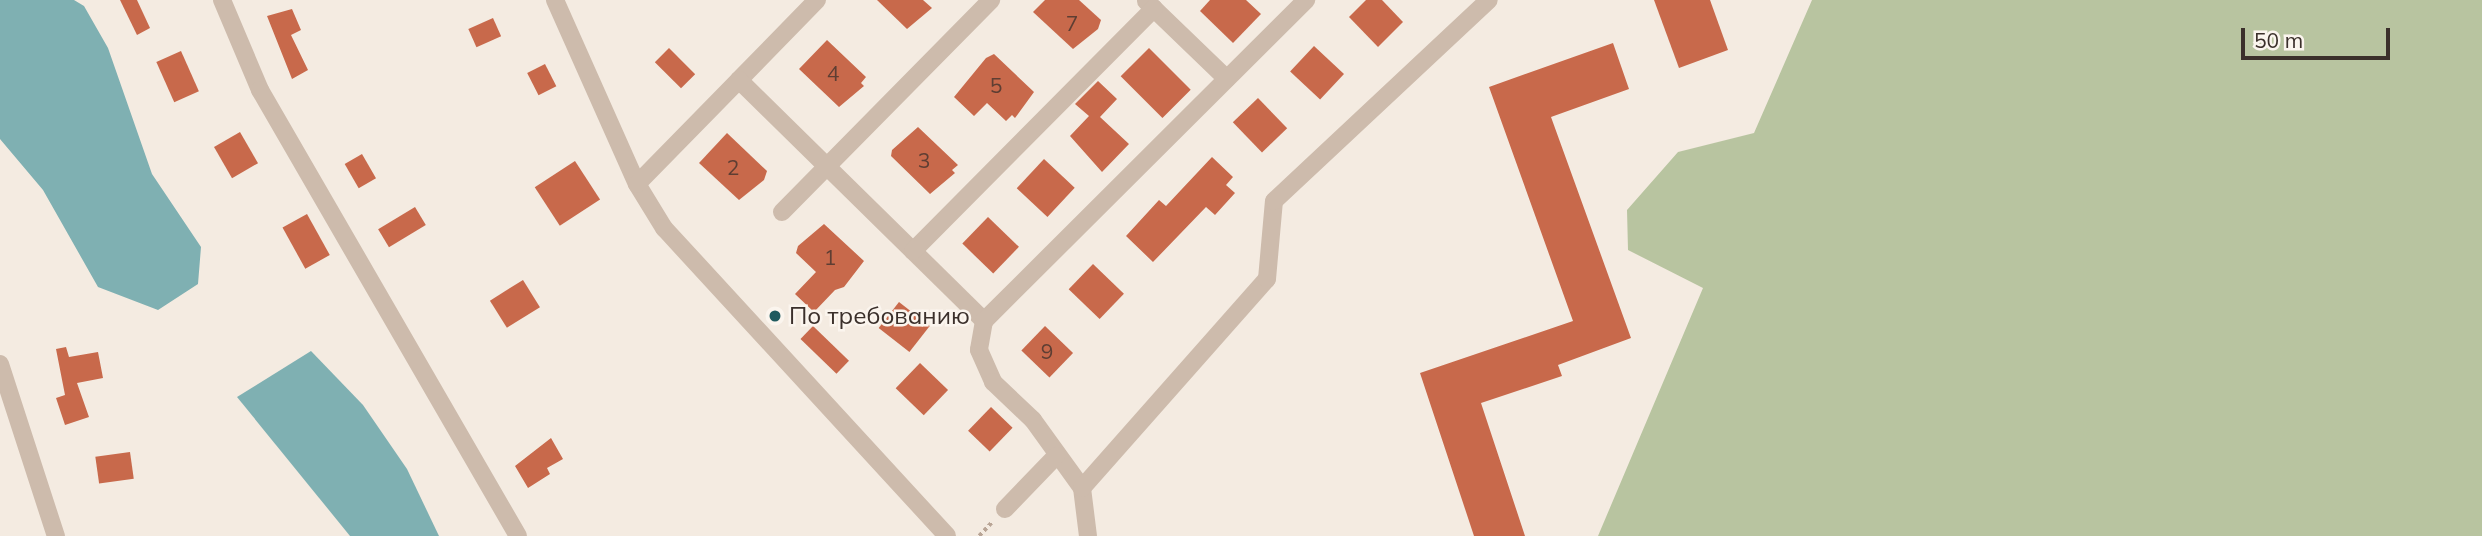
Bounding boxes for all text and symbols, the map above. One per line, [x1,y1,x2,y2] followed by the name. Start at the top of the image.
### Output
[1066,10,1078,36] house number: 7
[2244,14,2393,58] scale bar
[2254,27,2303,53] text: 50 m
[827,60,839,86] house number: 4
[990,72,1002,98] house number: 5
[918,147,930,173] house number: 3
[727,154,739,180] house number: 2
[824,244,836,270] house number: 1
[789,302,970,330] place label: По требованию
[767,308,783,324] marker: По требованию
[1041,338,1053,364] house number: 9

